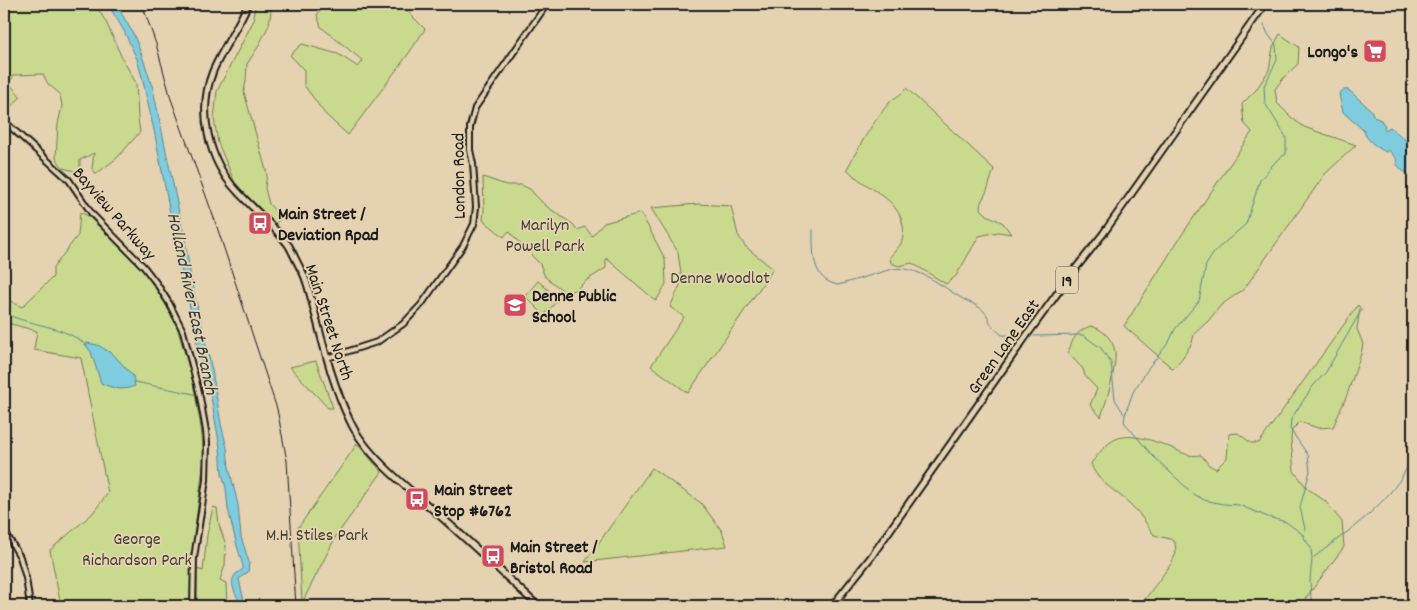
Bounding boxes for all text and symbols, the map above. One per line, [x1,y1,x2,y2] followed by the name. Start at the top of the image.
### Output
[1362,38,1388,64] supermarket icon: Longo's
[1307,41,1358,66] place label: Longo's
[447,133,474,219] street label: London Road
[65,162,161,267] street label: Bayview Parkway
[278,203,379,249] place label: Main Street / Deviation Rpad
[158,210,223,399] water label: Holland River East Branch
[247,210,273,236] bus stop icon: Main Street / Deviation Rpad
[505,214,585,260] park label: Marilyn Powell Park
[297,261,358,384] street label: Main Street North
[1056,266,1078,294] road number: 19
[670,267,770,292] park label: Denne Woodlot
[532,285,616,331] place label: Denne Public School
[502,292,528,318] school or university icon: Denne Public School
[963,294,1047,400] street label: Green Lane East
[434,479,513,525] place label: Main Street Stop #6762
[404,486,430,512] bus stop icon: Main Street Stop #6762
[266,524,368,549] park label: M.H. Stiles Park
[82,528,192,574] park label: George Richardson Park
[510,536,599,582] place label: Main Street / Bristol Road
[480,543,506,569] bus stop icon: Main Street / Bristol Road

